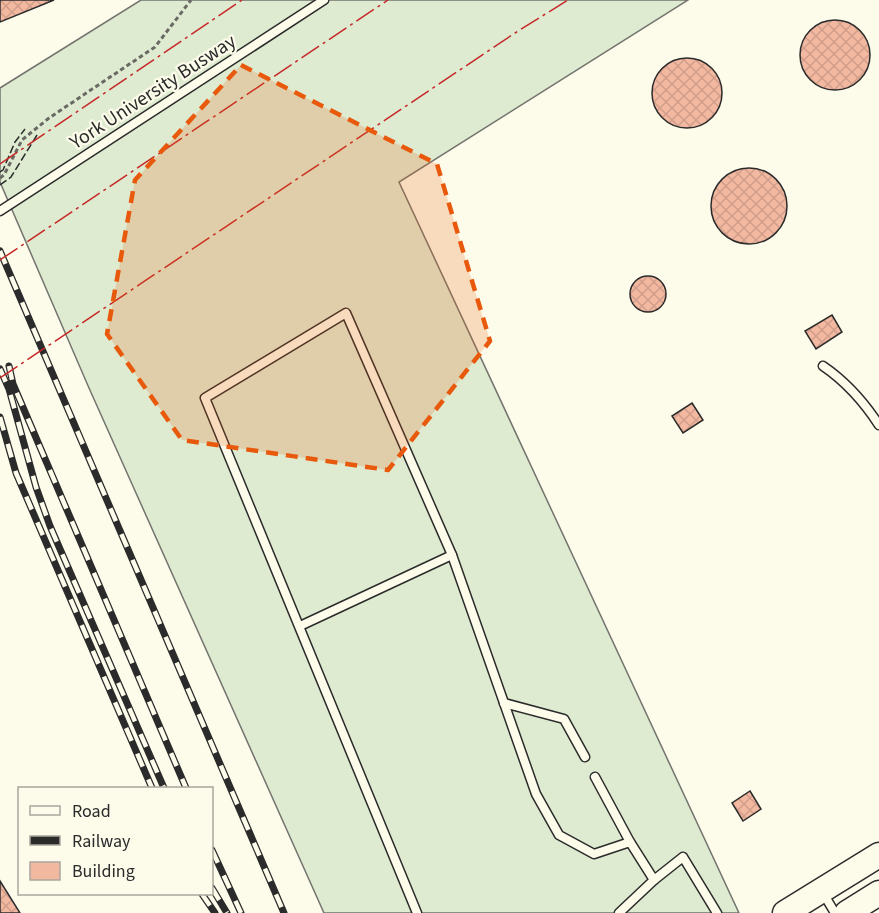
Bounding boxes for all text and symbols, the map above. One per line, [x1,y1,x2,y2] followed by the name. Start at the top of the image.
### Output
[64,27,242,157] street label: York University Busway
[18,787,213,895] legend
[72,799,111,824] text: Road
[72,829,131,854] text: Railway
[72,859,135,884] text: Building

